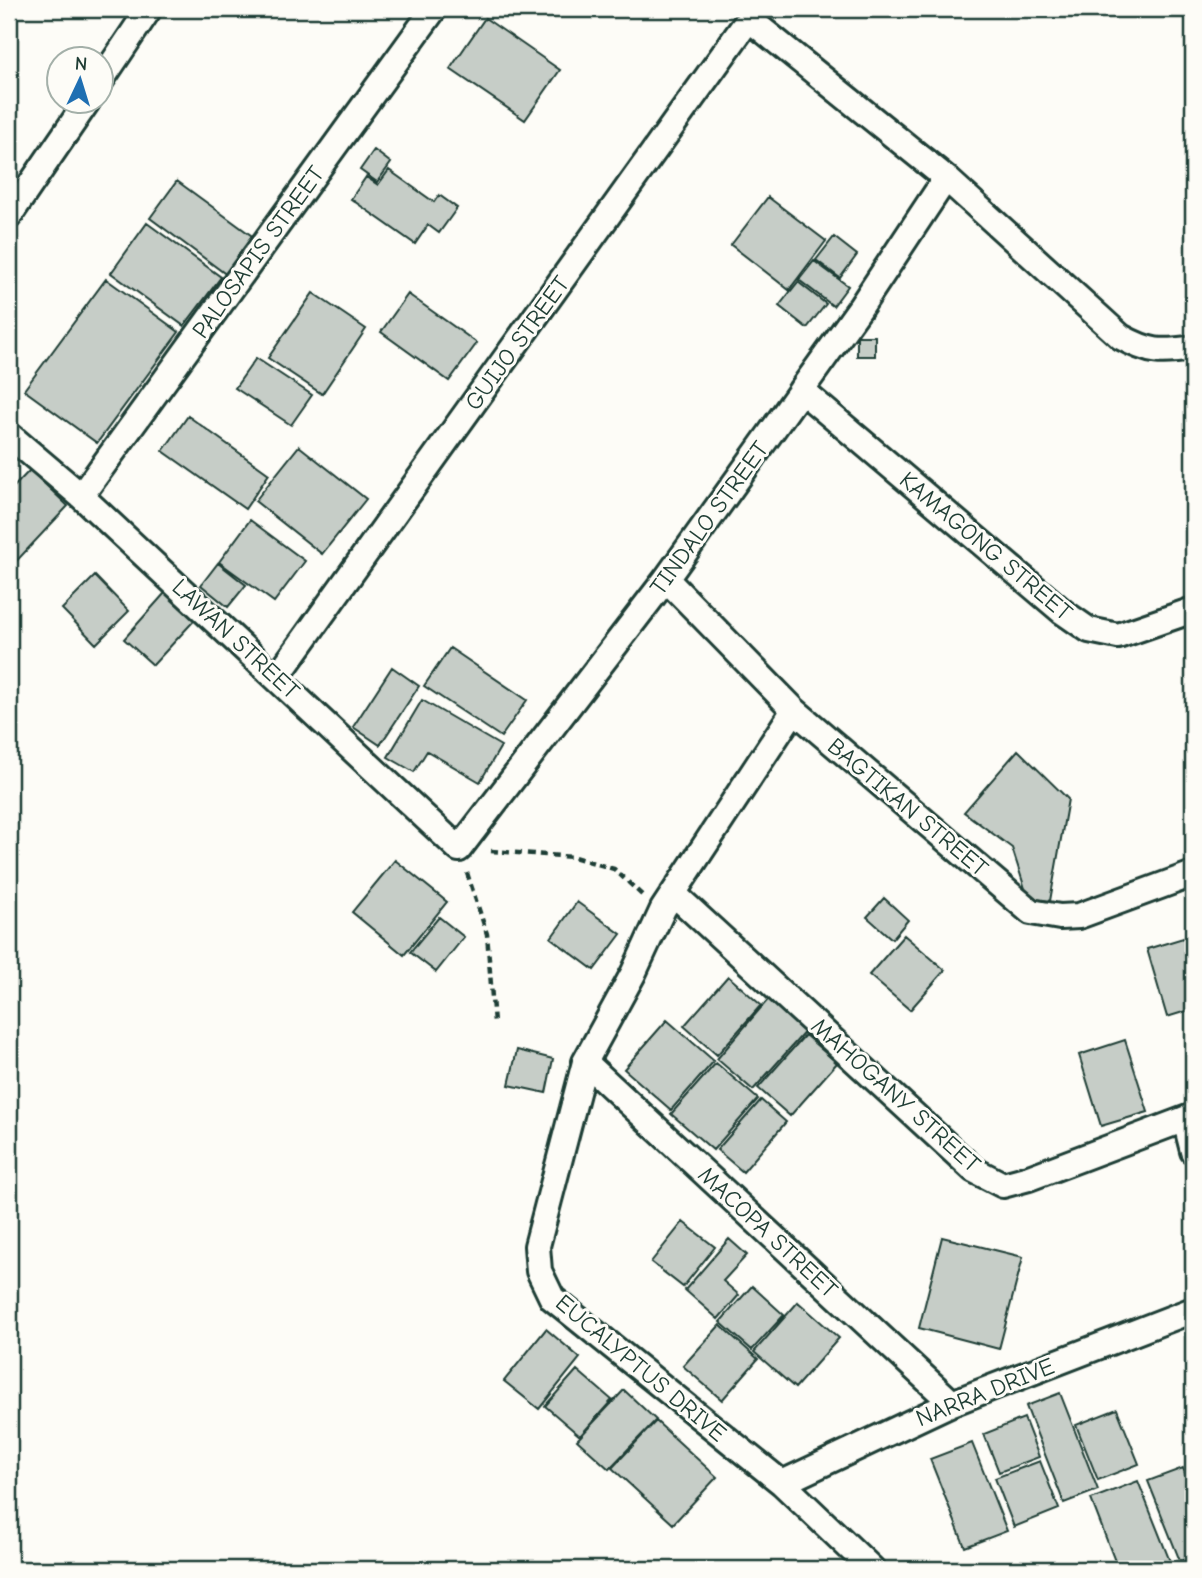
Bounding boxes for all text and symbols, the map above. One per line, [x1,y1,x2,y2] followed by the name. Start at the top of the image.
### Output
[46,46,116,116] north arrow
[74,53,88,75] text: N
[186,160,330,344] street label: PALOSAPIS STREET
[459,270,575,416] street label: GUIJO STREET
[644,435,774,600] street label: TINDALO STREET
[894,466,1078,627] street label: KAMAGONG STREET
[167,573,306,705] street label: LAWAN STREET
[822,732,994,883] street label: BAGTIKAN STREET
[806,1012,987,1179] street label: MAHOGANY STREET
[693,1160,844,1304] street label: MACOPA STREET
[550,1288,732,1448] street label: EUCALYPTUS DRIVE
[912,1352,1058,1432] street label: NARRA DRIVE

